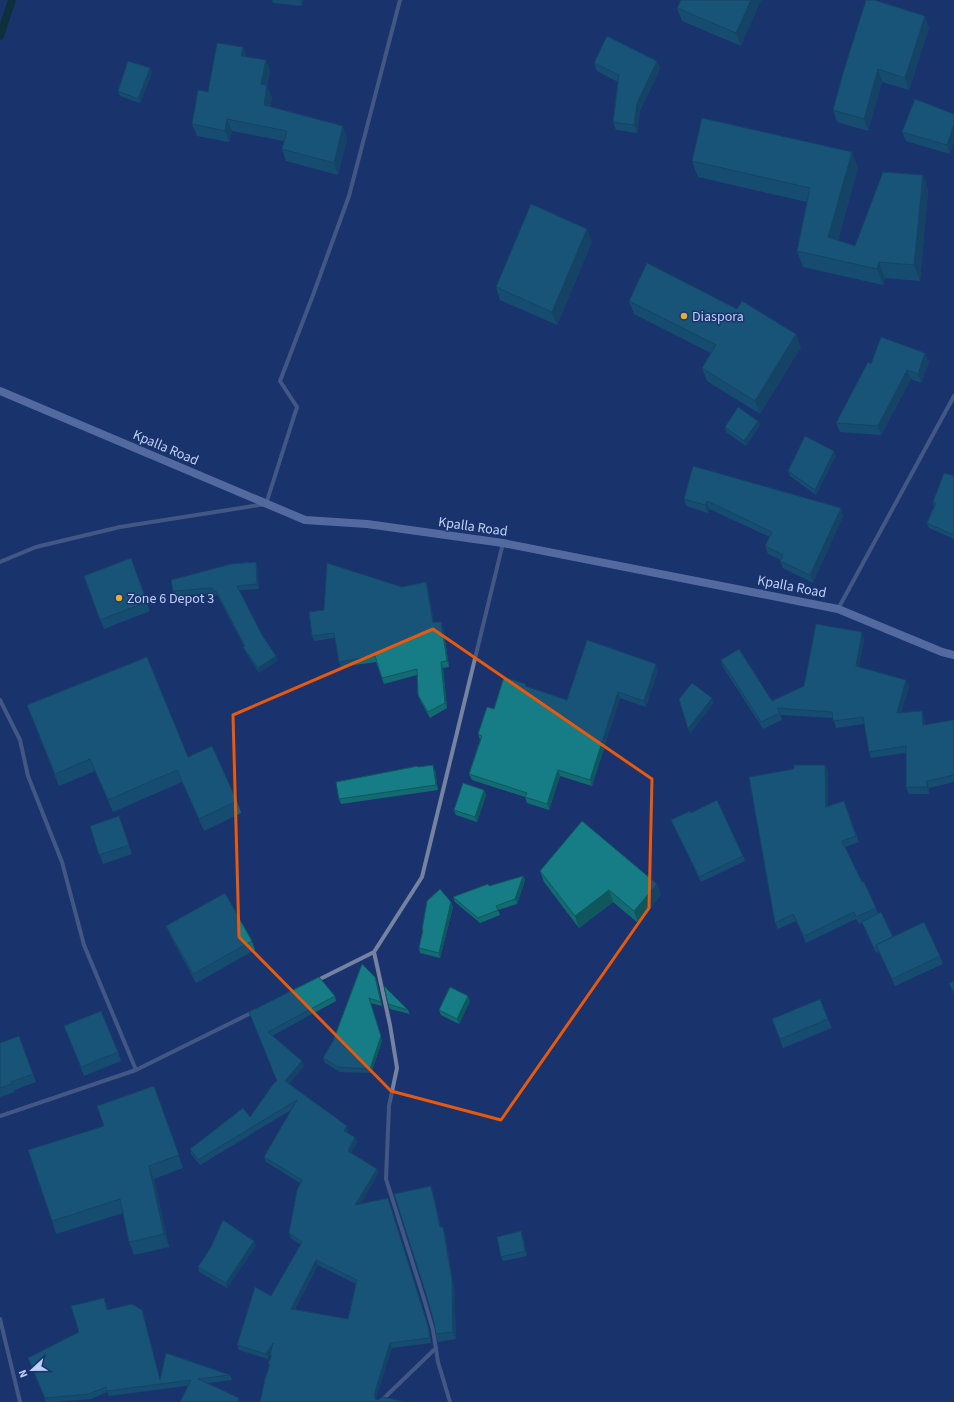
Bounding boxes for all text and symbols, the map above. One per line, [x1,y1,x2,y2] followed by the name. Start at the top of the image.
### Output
[692,307,744,327] place label: Diaspora
[679,311,689,321] marker: Diaspora
[130,425,202,471] street label: Kpalla Road
[437,512,509,542] street label: Kpalla Road
[756,571,828,603] street label: Kpalla Road
[127,589,214,609] place label: Zone 6 Depot 3
[114,593,124,603] marker: Zone 6 Depot 3
[12,1350,52,1390] north arrow
[15,1367,32,1380] text: N

